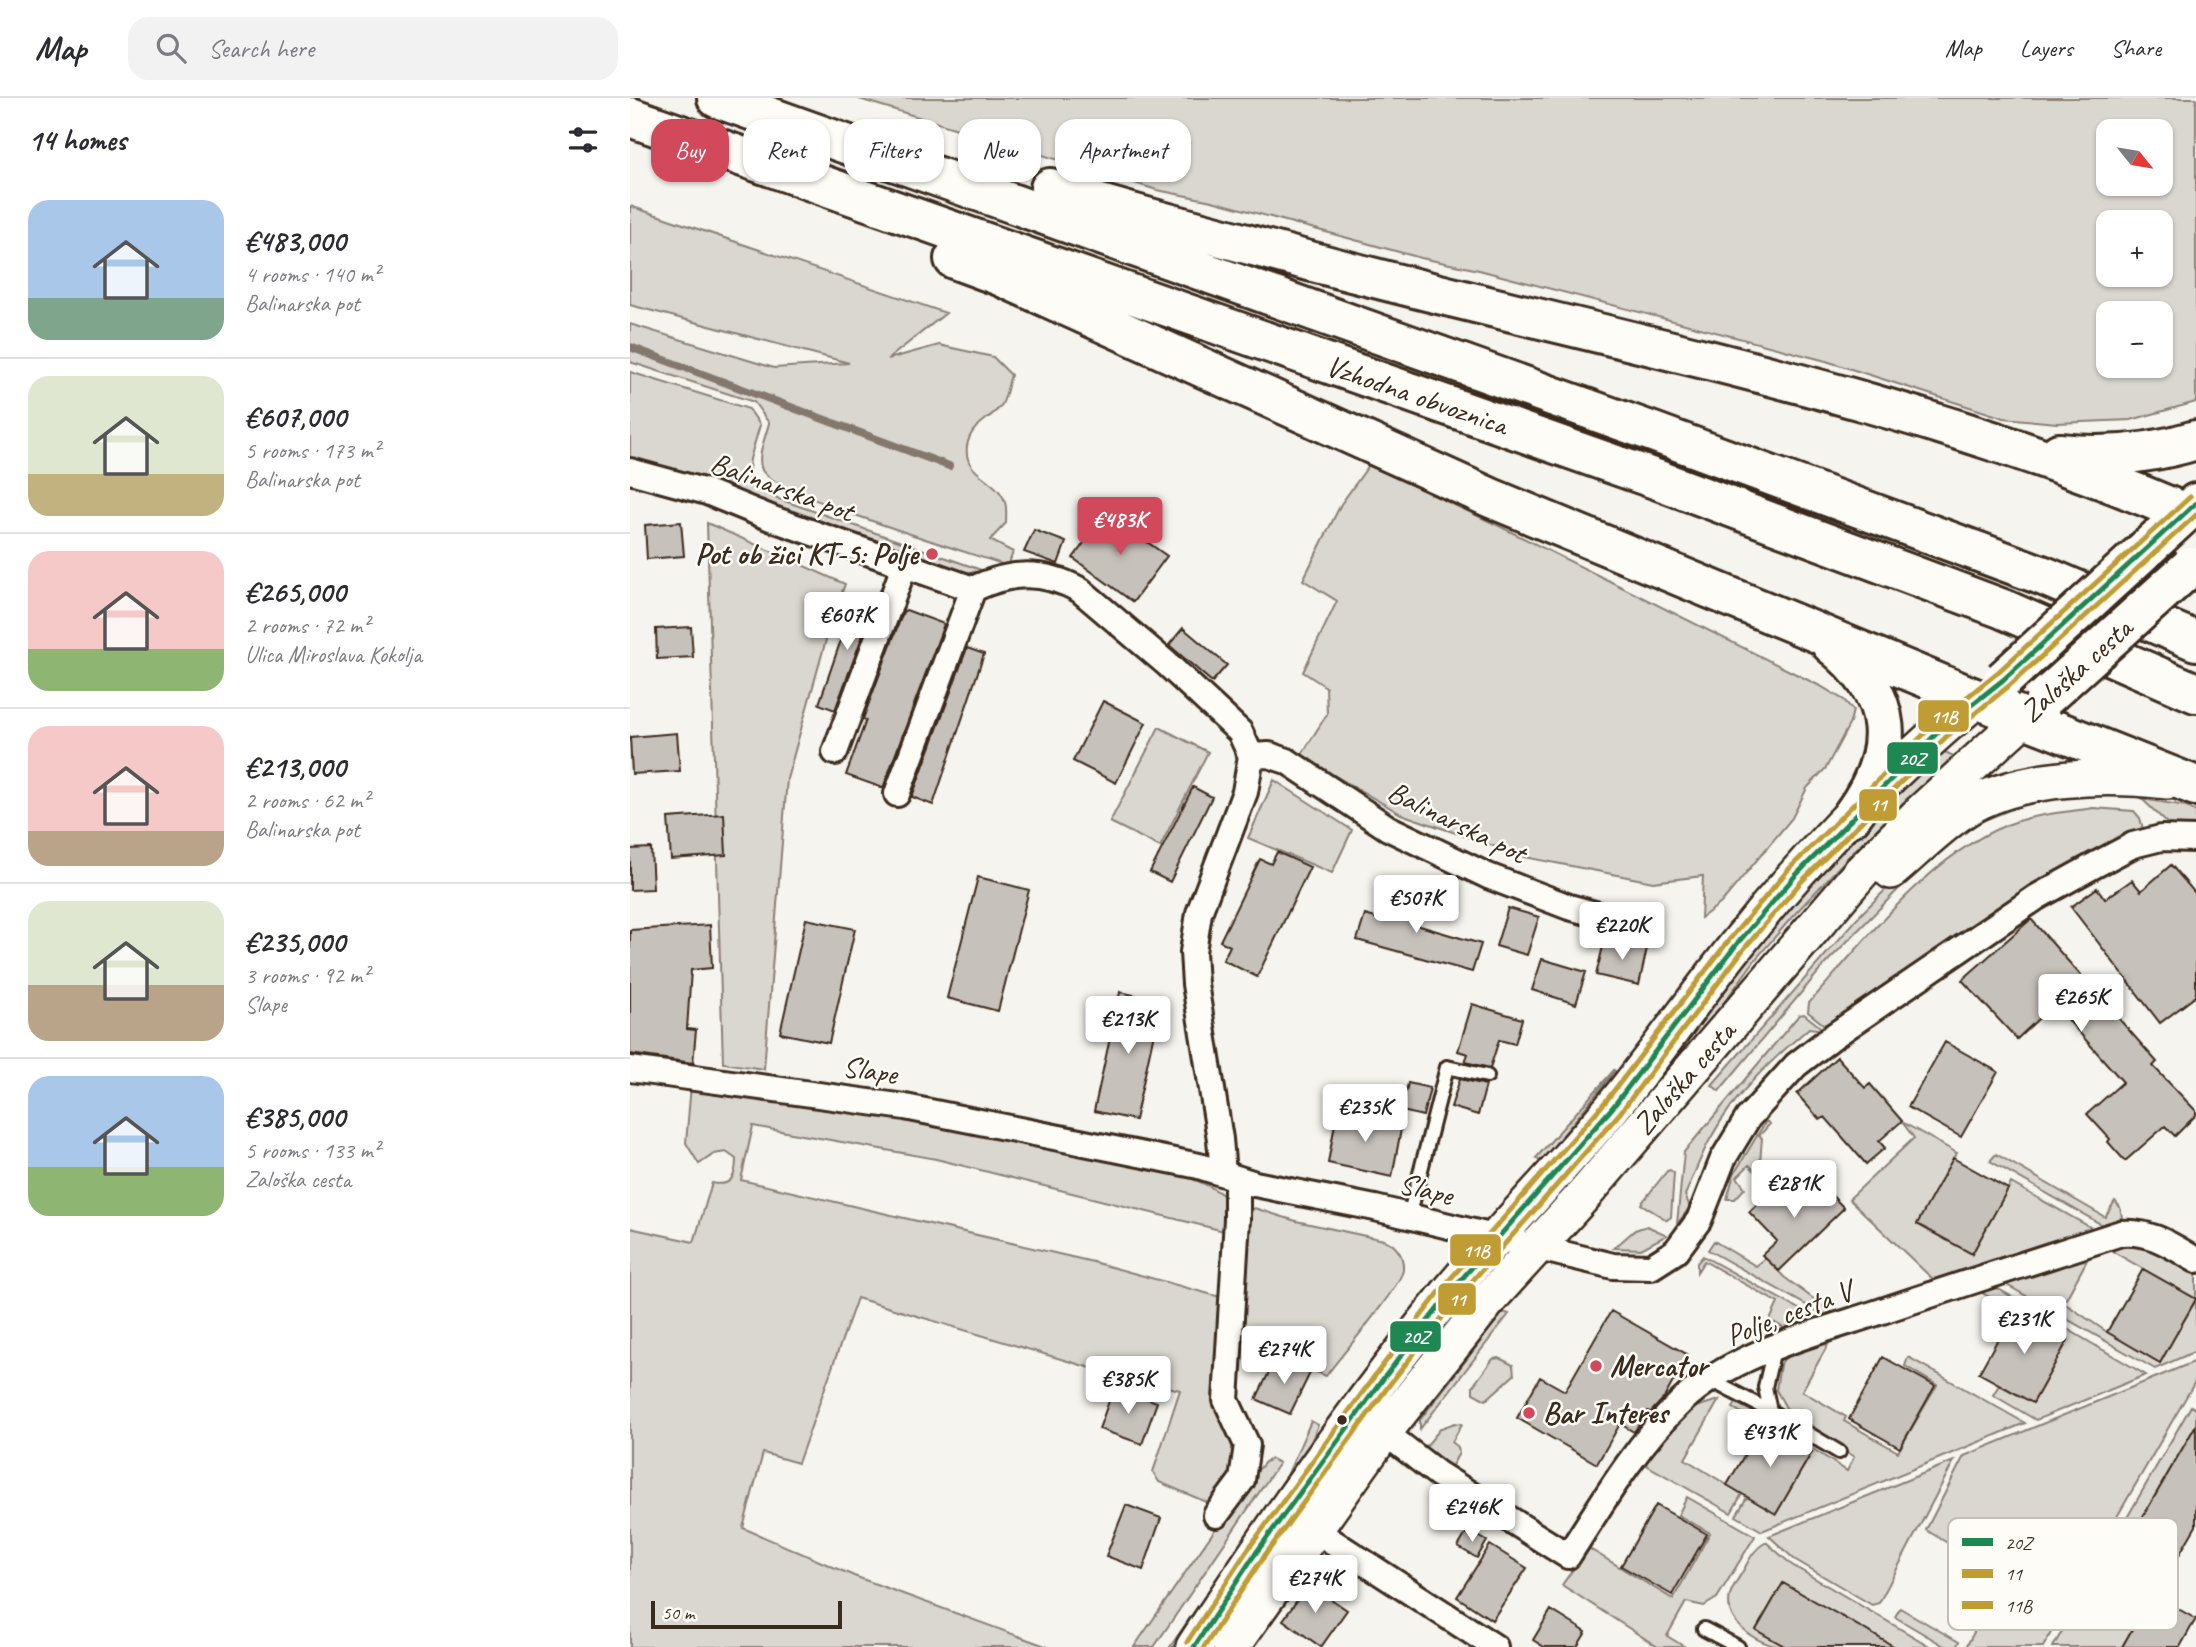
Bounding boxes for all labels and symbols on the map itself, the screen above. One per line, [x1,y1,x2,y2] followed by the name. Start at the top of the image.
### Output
[2096,119,2174,196] north arrow
[1321,346,1515,445] street label: Vzhodna obvoznica
[705,444,862,531] street label: Balinarska pot
[1071,498,1169,557] pin: €483K
[695,535,920,573] place label: Pot ob žici KT-5: Polje
[924,546,940,562] marker: Pot ob žici KT-5: Polje
[798,592,896,652] pin: €607K
[2012,608,2142,730] street label: Zaloška cesta
[1917,699,1970,733] line badge: 11B
[1930,705,1960,729] text: 11B
[1886,741,1939,775] line badge: 20Z
[1898,747,1929,771] text: 20Z
[1382,772,1535,873] street label: Balinarska pot
[1858,788,1898,822] line badge: 11
[1869,793,1889,817] text: 11
[1367,876,1465,935] pin: €507K
[1573,902,1671,962] pin: €220K
[2032,974,2130,1034] pin: €265K
[1079,996,1177,1056] pin: €213K
[1624,1011,1745,1143] street label: Zaloška cesta
[840,1047,902,1093] street label: Slape
[1316,1084,1414,1144] pin: €235K
[1745,1160,1843,1220] pin: €281K
[1395,1164,1459,1215] street label: Slape
[1449,1233,1502,1267] line badge: 11B
[1462,1239,1492,1263] text: 11B
[1720,1270,1863,1354] street label: Polje, cesta V
[1437,1282,1477,1316] line badge: 11
[1448,1288,1468,1312] text: 11
[1975,1296,2073,1356] pin: €231K
[1389,1320,1442,1353] line badge: 20Z
[1402,1325,1433,1349] text: 20Z
[1235,1326,1333,1386] pin: €274K
[1610,1347,1711,1385] place label: Mercator
[1079,1356,1177,1416] pin: €385K
[1588,1358,1604,1374] marker: Mercator
[1543,1394,1671,1432] place label: Bar Interes
[1521,1405,1537,1421] marker: Bar Interes
[1721,1410,1819,1469] pin: €431K
[1335,1413,1349,1427] unlabelled marker
[1423,1484,1521,1544] pin: €246K
[1948,1518,2178,1630] legend
[2005,1531,2035,1555] text: 20Z
[1266,1556,1364,1615] pin: €274K
[2005,1562,2024,1586] text: 11
[2005,1594,2033,1618] text: 11B
[651,1598,842,1630] scale bar

